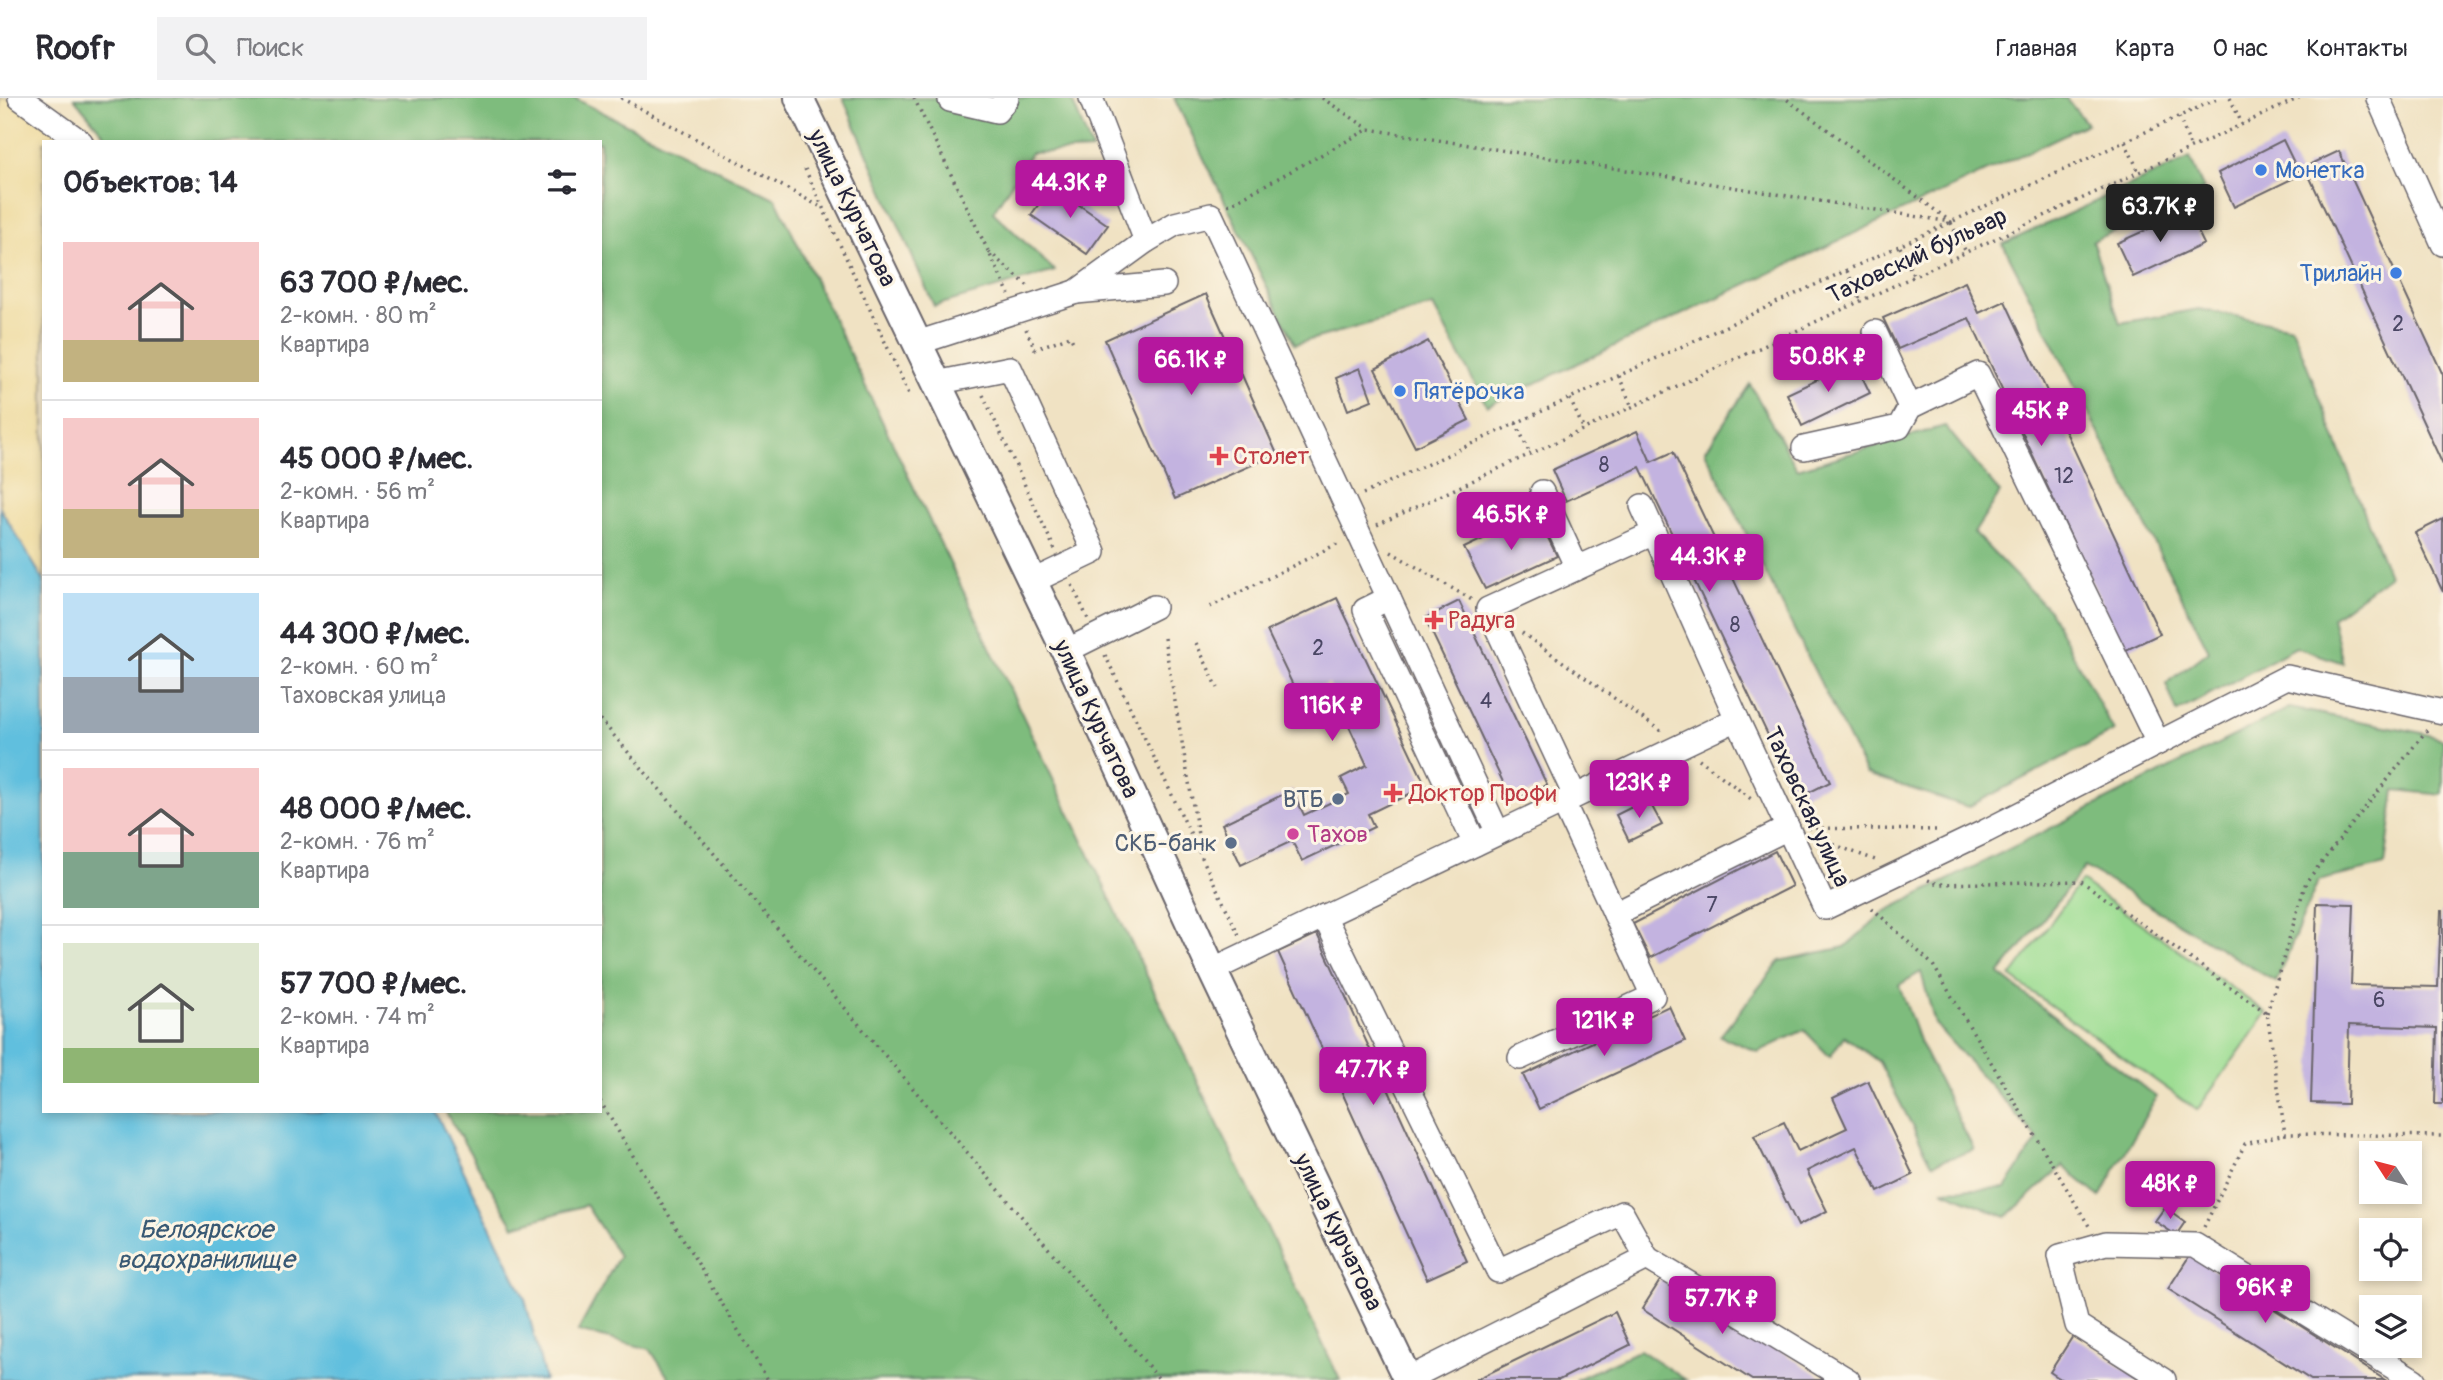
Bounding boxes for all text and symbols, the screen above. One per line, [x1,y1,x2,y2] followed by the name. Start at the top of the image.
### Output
[157,17,647,80] search box
[35,28,115,69] text: Roofr
[181,29,219,67] icon: search
[237,32,305,64] text: Поиск
[1996,34,2077,63] text: Главная
[2115,34,2175,63] text: Карта
[2213,34,2268,63] text: О нас
[2306,34,2408,63] text: Контакты
[801,124,903,291] street label: улица Курчатова
[2275,156,2365,185] place label: Монетка
[1005,160,1135,220] pin: 44.3K ₽
[2253,162,2269,178] marker: Монетка
[543,163,581,201] icon: filters
[63,164,238,201] text: Объектов: 14
[1031,168,1109,197] text: 44.3K ₽
[2095,184,2225,244] pin: 63.7K ₽
[2122,192,2198,221] text: 63.7K ₽
[1822,202,2012,310] street label: Таховский бульвар
[2299,259,2382,288] place label: Трилайн
[280,264,469,301] text: 63 700 ₽/мес.
[2388,265,2404,281] marker: Трилайн
[119,270,203,354] icon: home
[280,301,437,330] text: 2-комн. · 80 m²
[2392,311,2404,338] house number: 2
[280,330,369,359] text: Квартира
[1763,334,1893,394] pin: 50.8K ₽
[1126,338,1256,397] pin: 66.1K ₽
[1789,342,1867,371] text: 50.8K ₽
[1154,345,1228,374] text: 66.1K ₽
[1414,377,1525,406] place label: Пятёрочка
[1392,383,1408,399] marker: Пятёрочка
[1992,388,2090,448] pin: 45K ₽
[2012,396,2070,425] text: 45K ₽
[280,440,473,477] text: 45 000 ₽/мес.
[1233,442,1309,471] place label: Столет
[119,446,203,530] icon: home
[1211,448,1227,464] marker: Столет
[1599,452,1609,479] house number: 8
[2054,463,2074,490] house number: 12
[280,477,435,506] text: 2-комн. · 56 m²
[1446,492,1576,552] pin: 46.5K ₽
[1473,500,1549,529] text: 46.5K ₽
[280,506,369,535] text: Квартира
[1644,534,1774,594] pin: 44.3K ₽
[1670,542,1748,571] text: 44.3K ₽
[1448,606,1515,635] place label: Радуга
[1426,612,1442,628] marker: Радуга
[1730,612,1740,639] house number: 8
[280,615,471,652] text: 44 300 ₽/мес.
[119,621,203,705] icon: home
[1046,634,1145,803] street label: улица Курчатова
[1312,635,1324,662] house number: 2
[280,652,438,681] text: 2-комн. · 60 m²
[280,681,446,710] text: Таховская улица
[1275,684,1389,743] pin: 116K ₽
[1480,688,1492,715] house number: 4
[1300,691,1364,720] text: 116K ₽
[1757,722,1857,892] street label: Таховская улица
[1582,760,1696,820] pin: 123K ₽
[1606,768,1672,797] text: 123K ₽
[1408,779,1557,808] place label: Доктор Профи
[1383,783,1403,803] marker: Доктор Профи
[1283,785,1324,814] place label: ВТБ
[280,790,472,827] text: 48 000 ₽/мес.
[1330,791,1346,807] marker: ВТБ
[119,796,203,880] icon: home
[1307,820,1368,849] place label: Тахов
[1285,826,1301,842] marker: Тахов
[280,827,435,856] text: 2-комн. · 76 m²
[1114,829,1217,858] place label: СКБ-банк
[1223,835,1239,851] marker: СКБ-банк
[280,856,369,885] text: Квартира
[1706,892,1718,919] house number: 7
[280,965,467,1002] text: 57 700 ₽/мес.
[119,971,203,1055] icon: home
[2373,987,2385,1014] house number: 6
[1547,998,1661,1058] pin: 121K ₽
[280,1002,435,1031] text: 2-комн. · 74 m²
[1572,1006,1636,1035] text: 121K ₽
[280,1031,369,1060] text: Квартира
[1308,1048,1438,1107] pin: 47.7K ₽
[1335,1055,1411,1084] text: 47.7K ₽
[2359,1141,2422,1204] north arrow
[2359,1141,2422,1358] map controls
[1287,1148,1389,1315] street label: улица Курчатова
[2121,1162,2219,1221] pin: 48K ₽
[2141,1169,2199,1198] text: 48K ₽
[117,1214,297,1276] water label: Белоярское водохранилище
[2359,1218,2422,1281] button: locate
[2216,1266,2314,1325] pin: 96K ₽
[2236,1273,2294,1302] text: 96K ₽
[1657,1276,1787,1336] pin: 57.7K ₽
[1685,1284,1759,1313] text: 57.7K ₽
[2359,1295,2422,1358] button: layers

